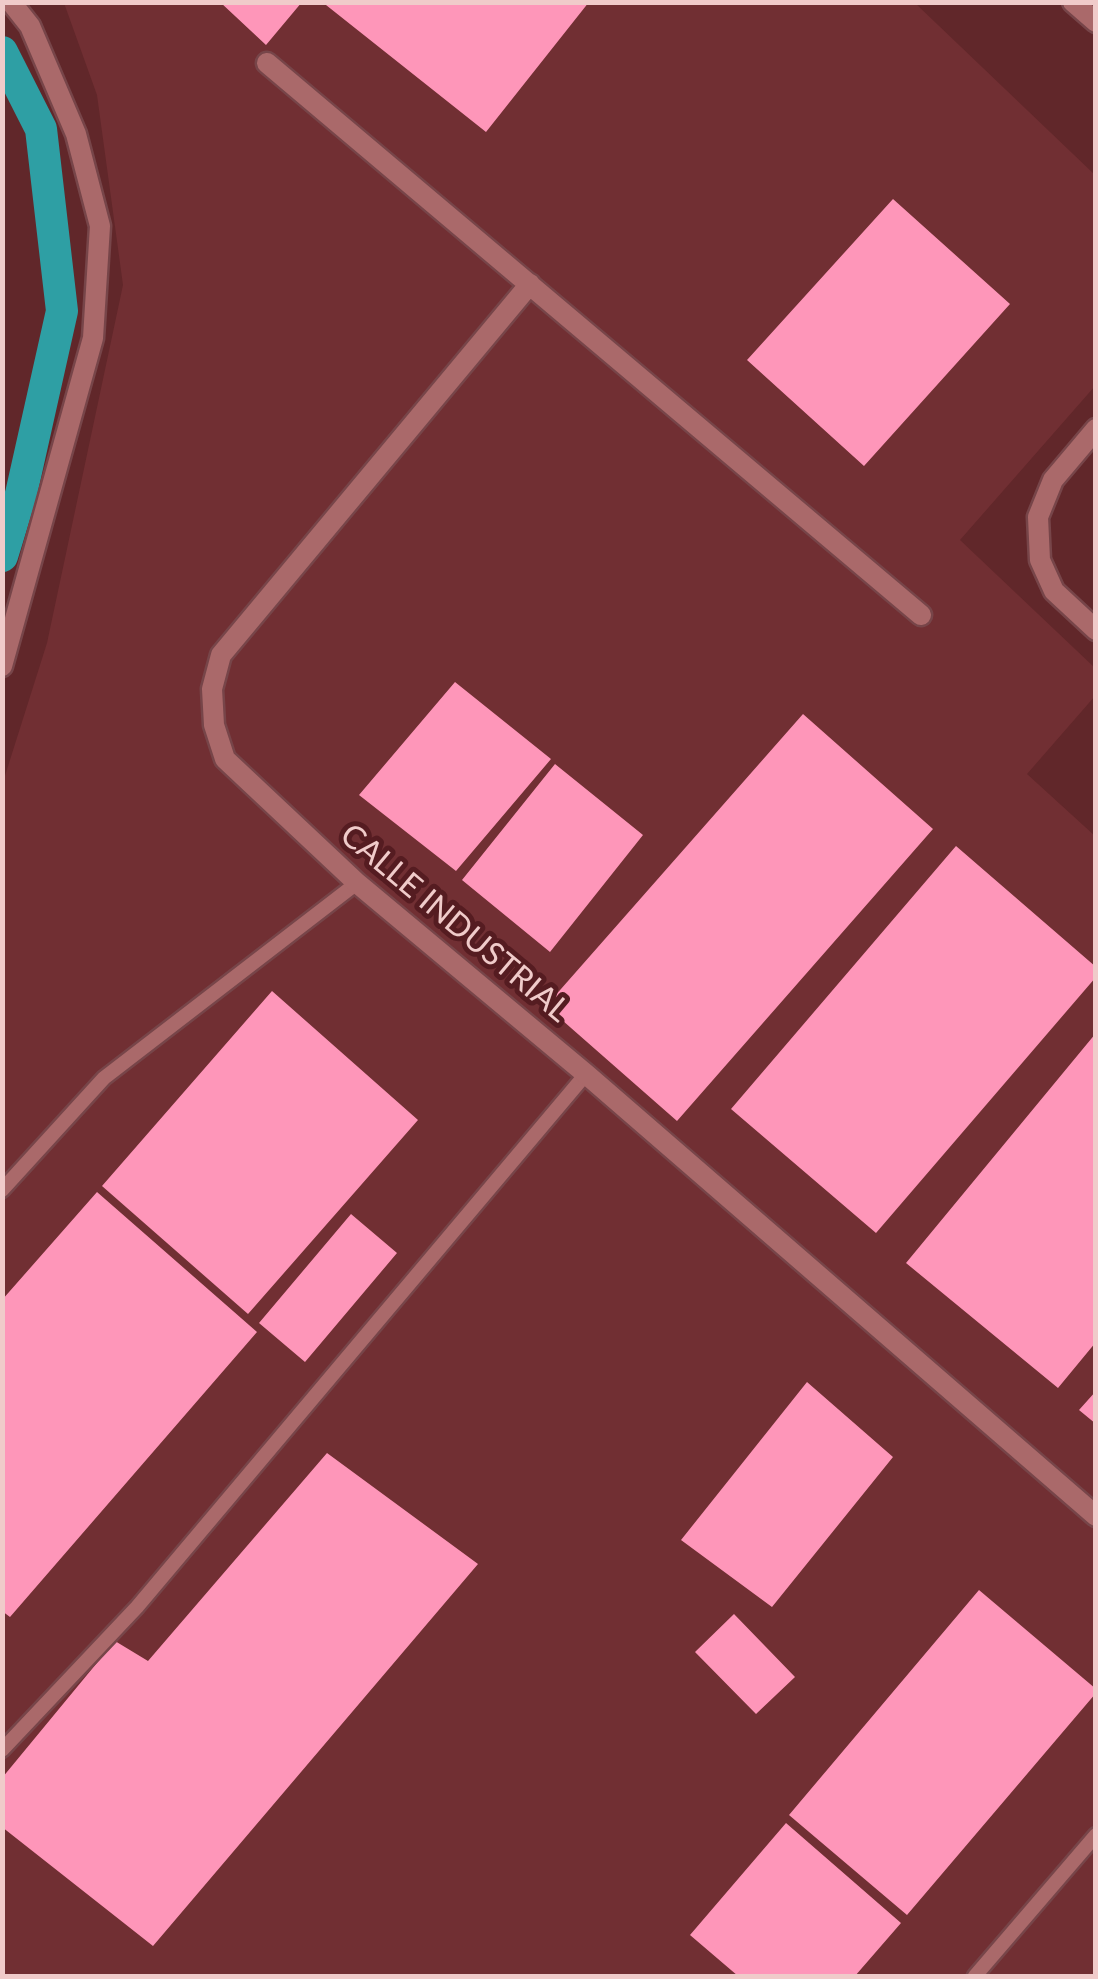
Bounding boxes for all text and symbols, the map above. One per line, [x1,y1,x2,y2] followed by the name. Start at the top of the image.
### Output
[333,816,577,1030] street label: CALLE INDUSTRIAL

